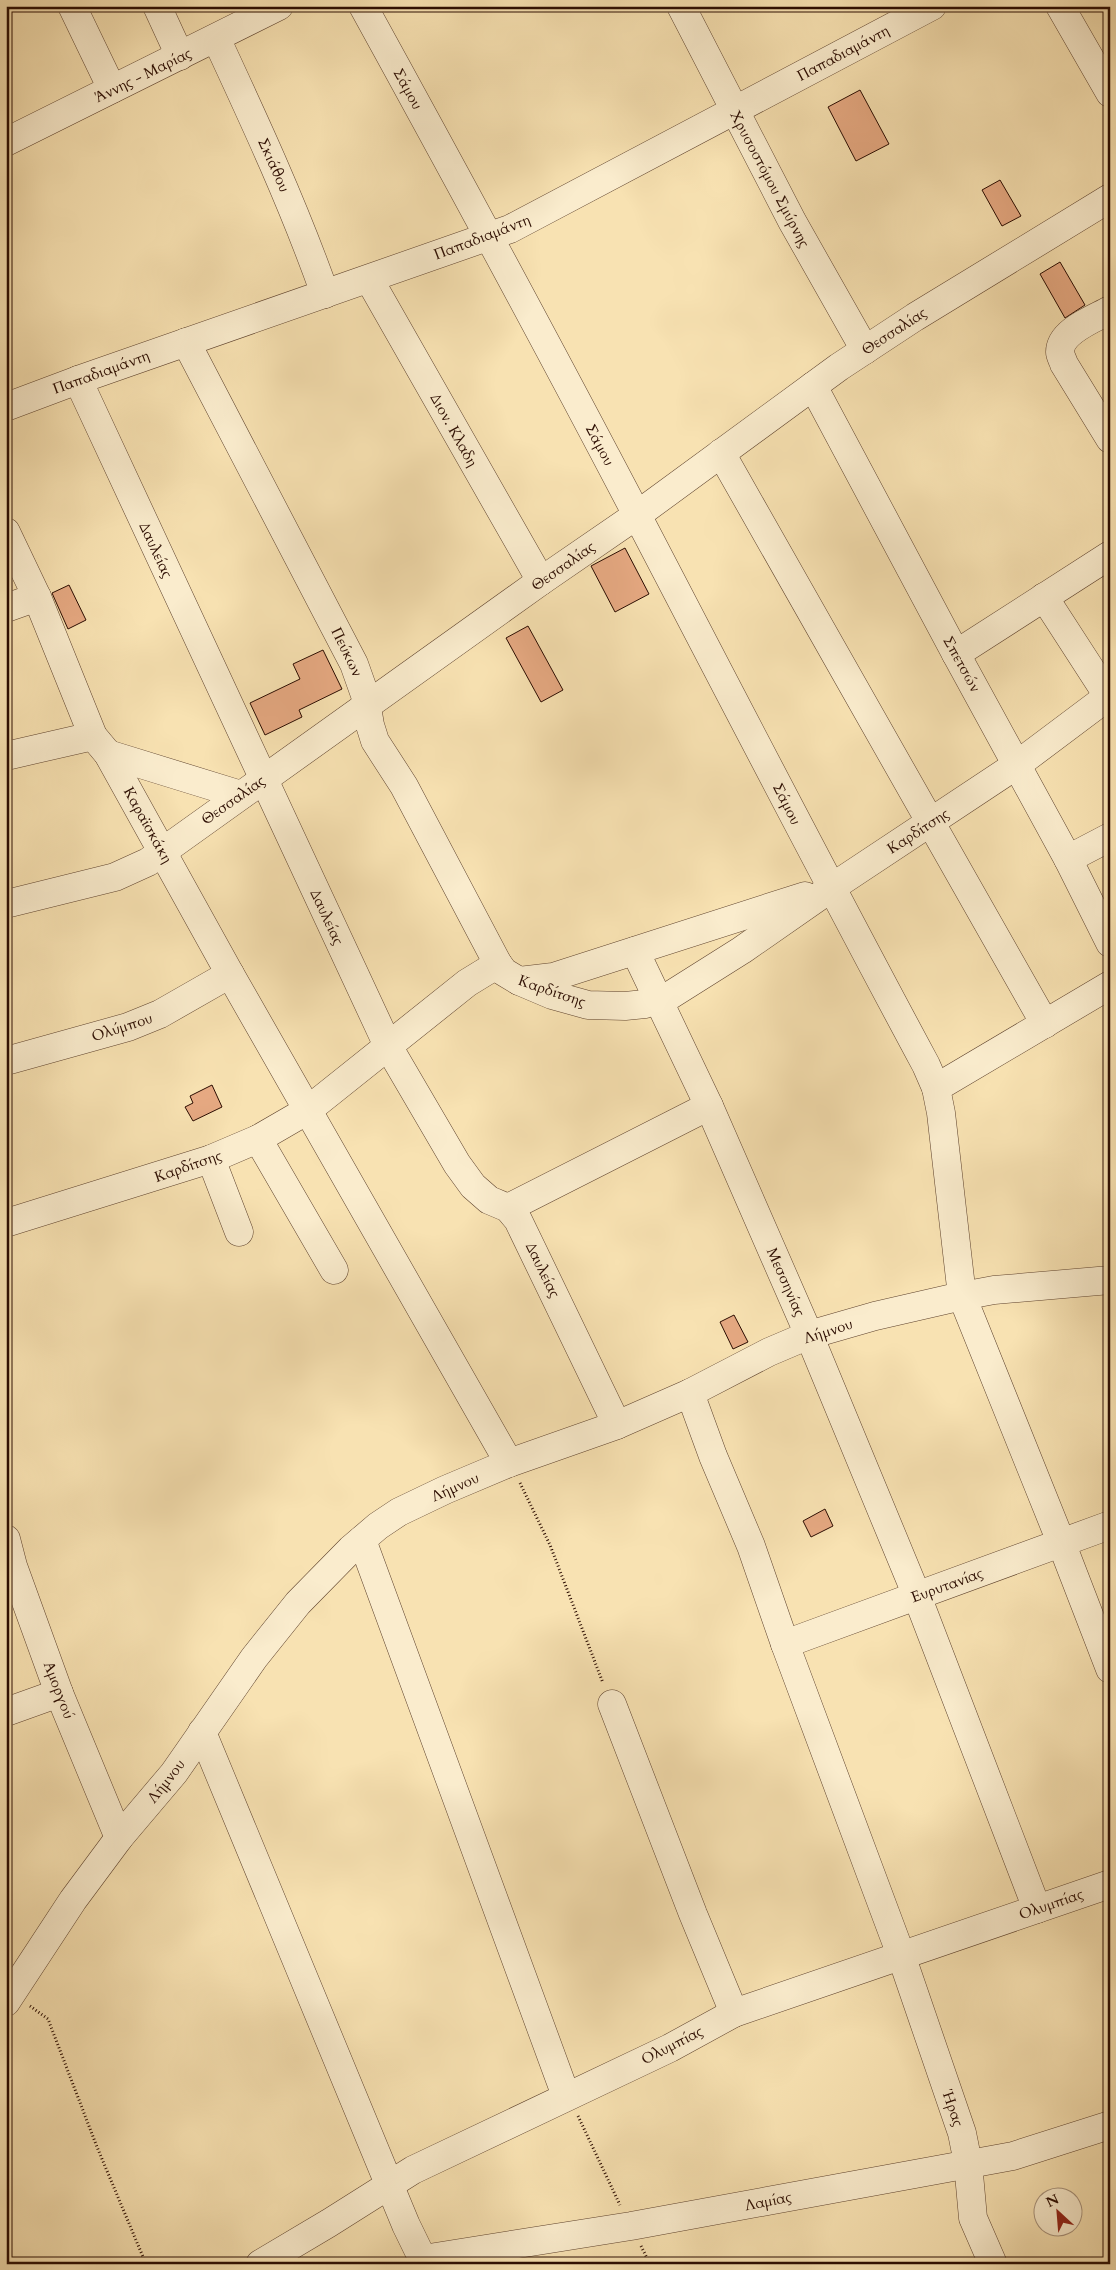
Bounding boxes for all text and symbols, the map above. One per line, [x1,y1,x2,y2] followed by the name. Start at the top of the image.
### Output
[793,20,893,86] street label: Παπαδιαμάντη
[91,43,195,107] street label: Άννης - Μαρίας
[389,65,428,113] street label: Σάμου
[725,107,815,251] street label: Χρυσοστόμου Σμύρνης
[253,135,295,195] street label: Σκιάθου
[431,209,533,265] street label: Παπαδιαμάντη
[858,302,931,359] street label: Θεσσαλίας
[50,345,152,399] street label: Παπαδιαμάντη
[426,390,482,470] street label: Διον. Κλαδη
[581,421,619,469] street label: Σάμου
[134,519,178,582] street label: Δαυλείας
[527,536,599,595] street label: Θεσσαλίας
[327,624,367,680] street label: Πεύκων
[938,632,986,696] street label: Σπετσών
[197,770,269,829] street label: Θεσσαλίας
[768,780,806,828] street label: Σάμου
[119,783,177,867] street label: Καραϊσκάκη
[883,803,953,859] street label: Καρδίτσης
[305,886,349,949] street label: Δαυλείας
[516,970,589,1012] street label: Καρδίτσης
[89,1008,155,1046] street label: Ολύμπου
[152,1145,225,1187] street label: Καρδίτσης
[521,1239,565,1302] street label: Δαυλείας
[762,1244,810,1320] street label: Μεσσηνίας
[801,1314,855,1348] street label: Λήμνου
[428,1468,482,1506] street label: Λήμνου
[908,1563,986,1607] street label: Ευρυτανίας
[39,1658,79,1722] street label: Αμοργού
[143,1755,190,1807] street label: Λήμνου
[1016,1883,1086,1924] street label: Ολυμπίας
[638,2021,707,2069] street label: Ολυμπίας
[937,2087,969,2130] street label: Ήρας
[743,2187,794,2215] street label: Λαμίας
[1034,2188,1084,2238] north arrow
[1043,2190,1062,2212] text: N

